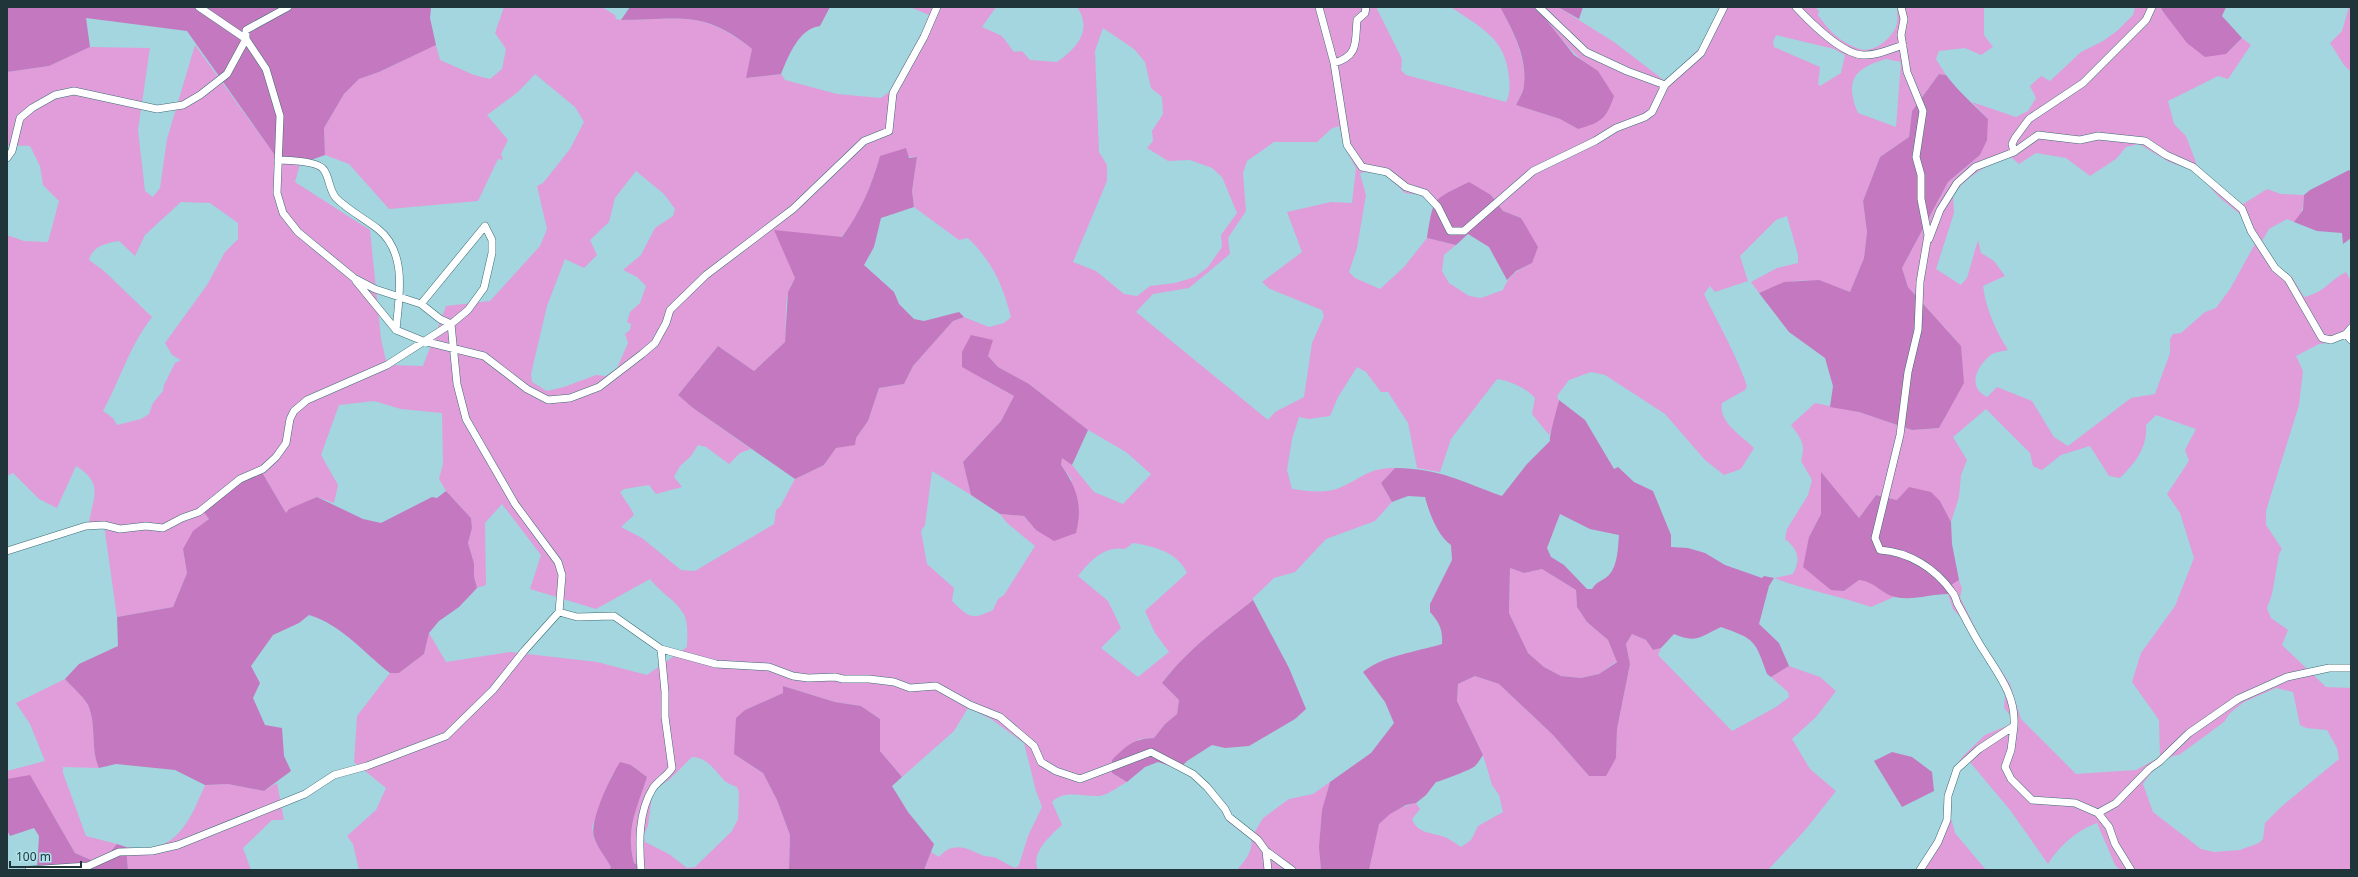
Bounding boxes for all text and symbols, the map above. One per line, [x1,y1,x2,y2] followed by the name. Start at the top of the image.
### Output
[10,843,81,869] scale bar
[16,848,51,865] text: 100 m

